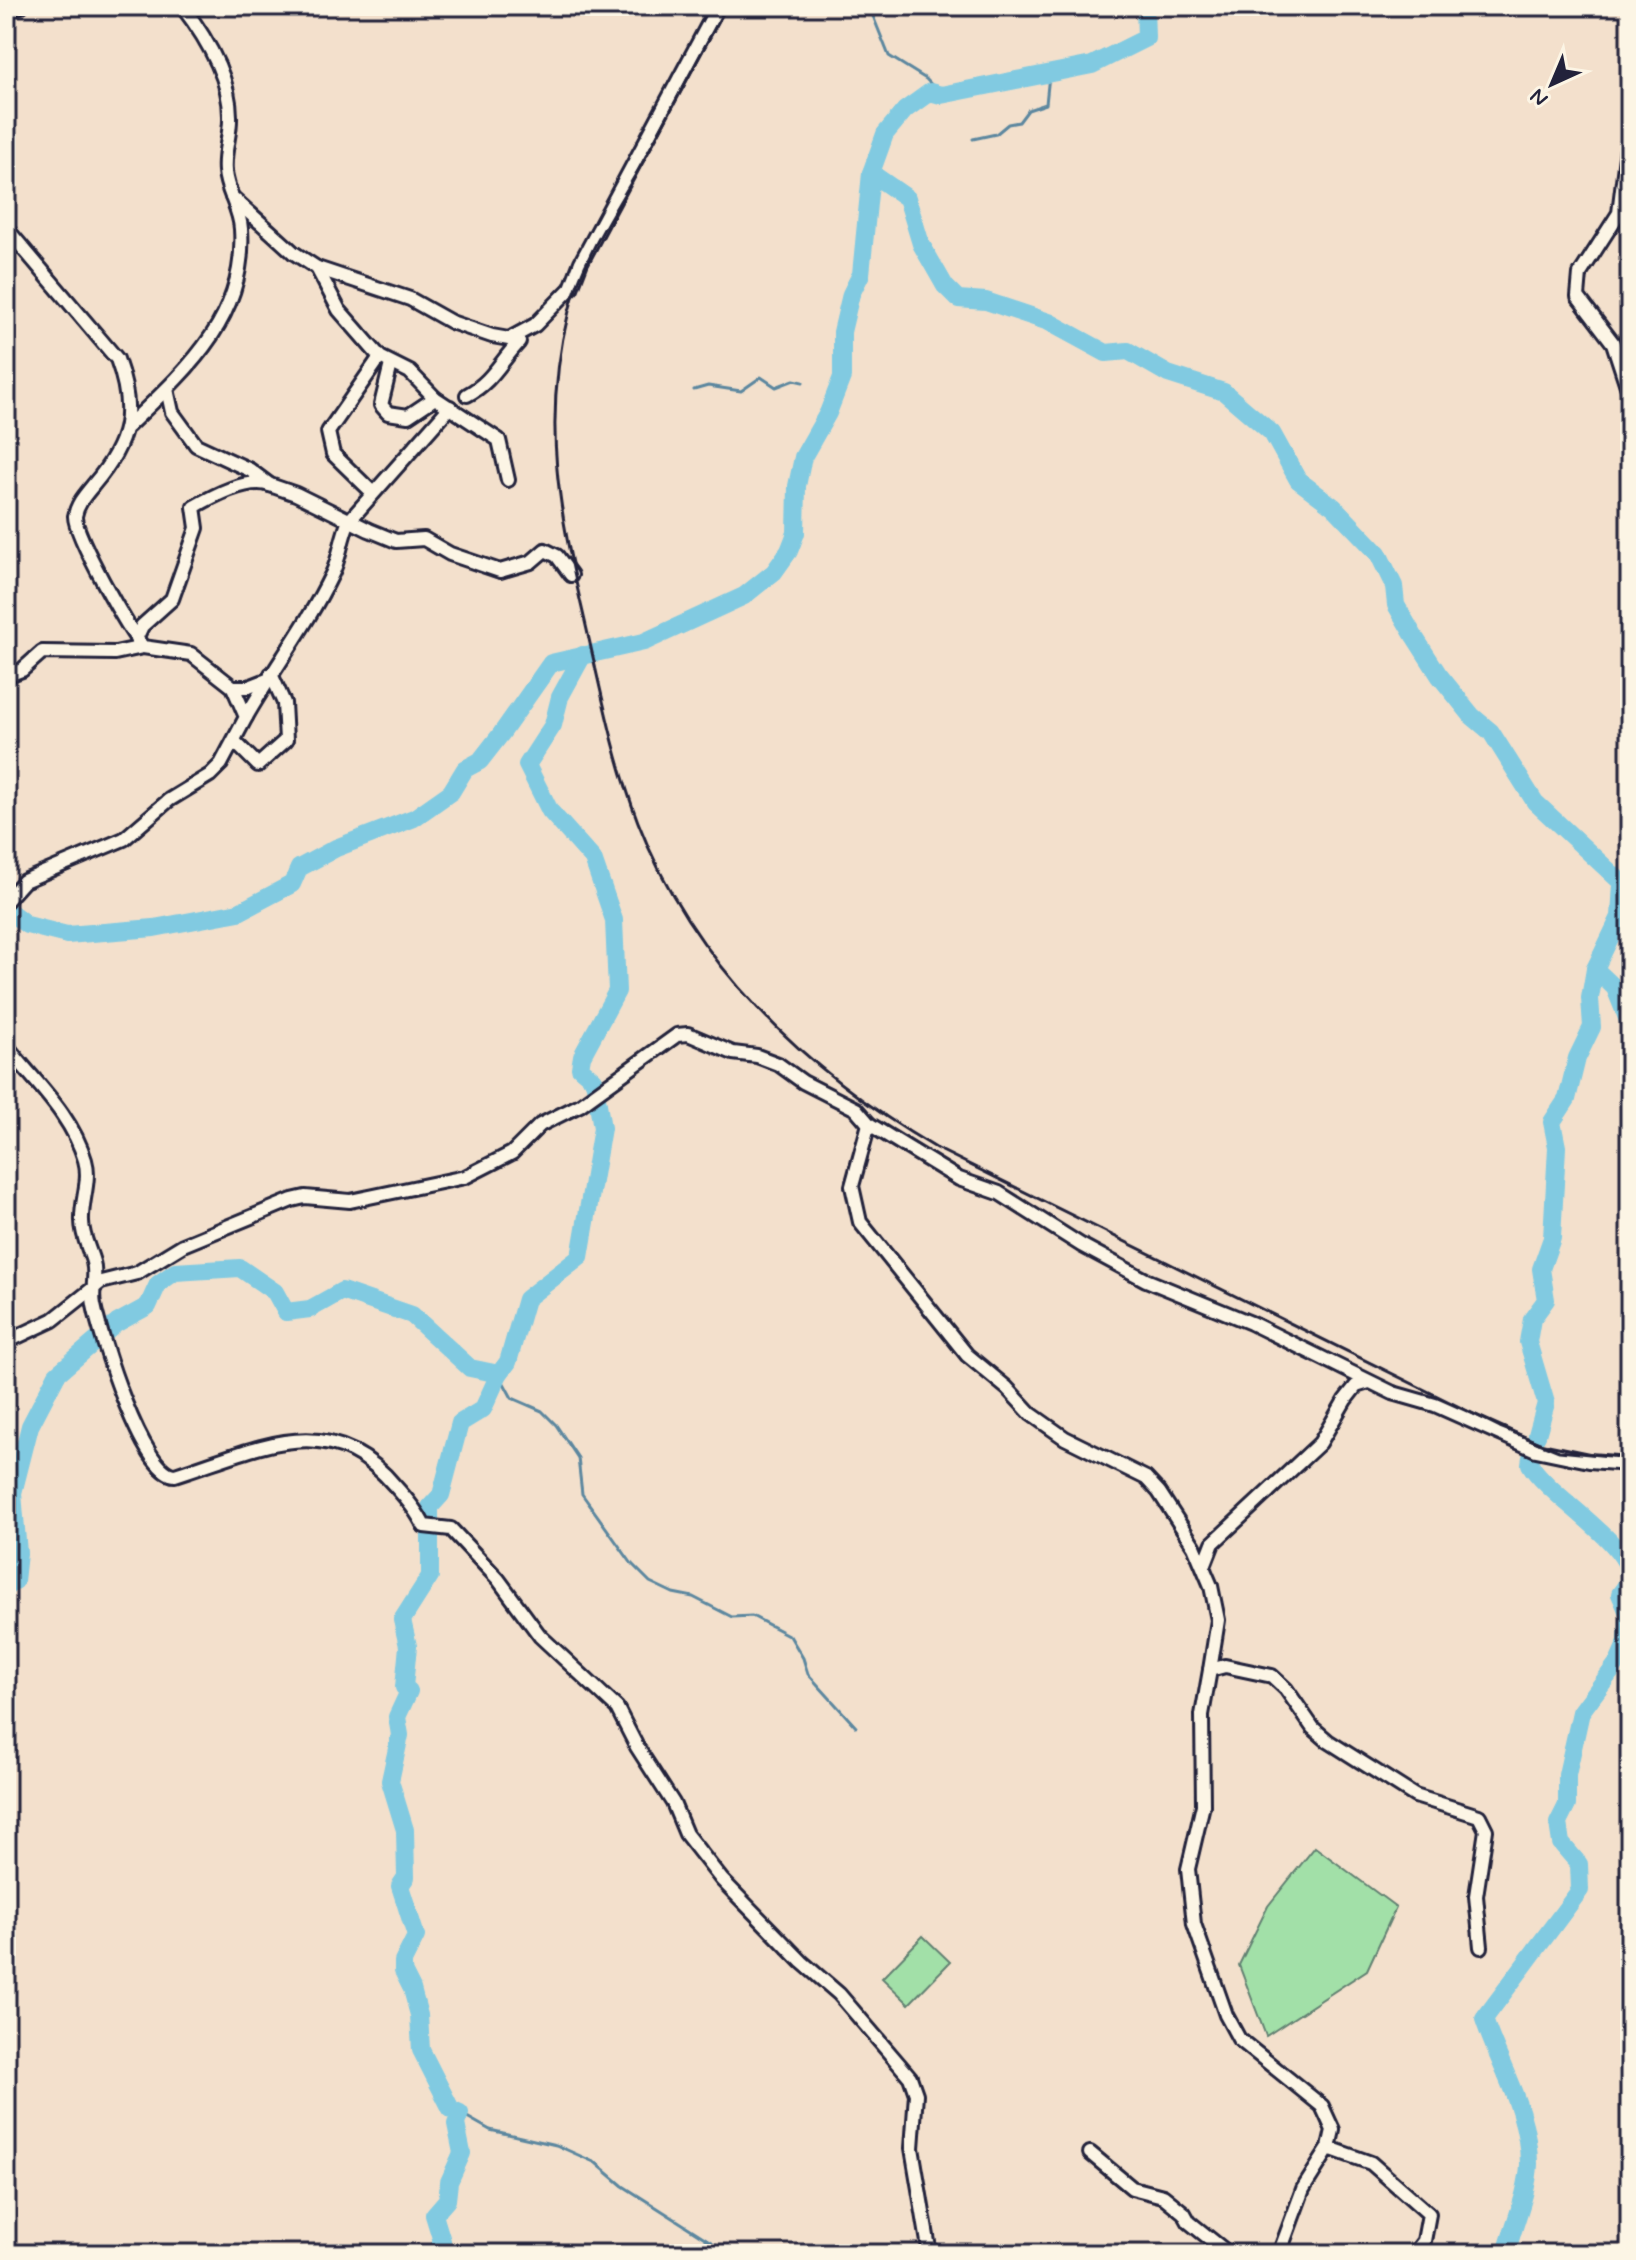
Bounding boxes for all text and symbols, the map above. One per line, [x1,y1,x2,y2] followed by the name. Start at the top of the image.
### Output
[1512,44,1592,124] north arrow
[1524,82,1554,112] text: N

